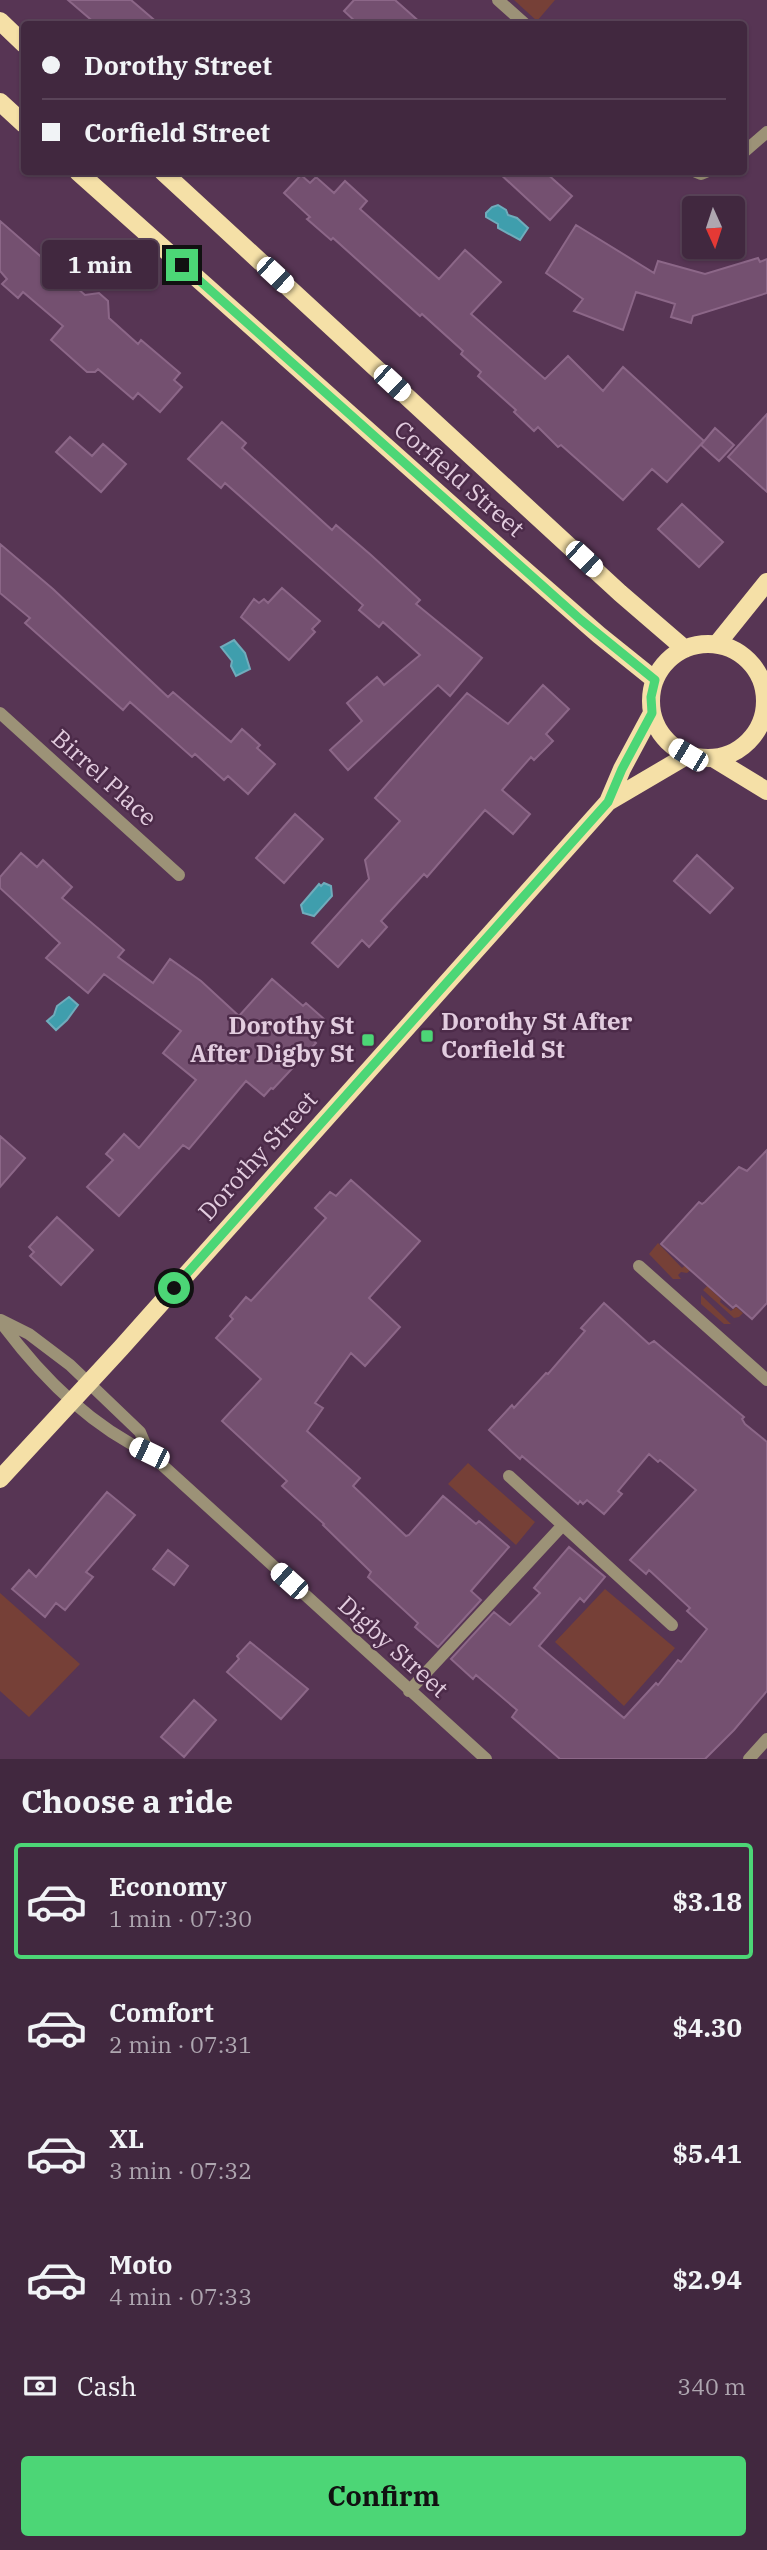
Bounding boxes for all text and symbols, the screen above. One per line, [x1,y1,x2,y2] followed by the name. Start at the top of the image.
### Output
[84,48,272,82] text: Dorothy Street
[84,115,270,149] text: Corfield Street
[682,196,746,259] north arrow
[682,196,745,259] map controls
[42,240,158,290] callout: 1 min
[68,249,132,279] text: 1 min
[166,249,198,281] route end
[253,253,298,297] car
[370,361,415,405] car
[388,413,532,544] street label: Corfield Street
[562,537,607,581] car
[45,722,164,833] street label: Birrel Place
[665,735,712,775] car
[441,1005,633,1065] place label: Dorothy St After Corfield St
[190,1009,354,1069] place label: Dorothy St After Digby St
[419,1028,435,1044] marker: Dorothy St After Corfield St
[360,1032,376,1048] marker: Dorothy St After Digby St
[191,1084,324,1227] street label: Dorothy Street
[158,1272,190,1304] route start
[126,1434,173,1472] car
[267,1559,312,1603] car
[332,1588,456,1704] street label: Digby Street
[21,1780,233,1822] text: Choose a ride
[109,1869,227,1903] text: Economy
[25,1870,88,1933] icon: car
[672,1884,742,1918] text: $3.18
[109,1903,252,1933] text: 1 min · 07:30
[109,1995,214,2029] text: Comfort
[25,1996,88,2059] icon: car
[672,2010,742,2044] text: $4.30
[109,2029,252,2059] text: 2 min · 07:31
[109,2121,144,2155] text: XL
[25,2122,88,2185] icon: car
[672,2136,742,2170] text: $5.41
[109,2155,252,2185] text: 3 min · 07:32
[109,2247,172,2281] text: Moto
[25,2248,88,2311] icon: car
[672,2262,742,2296] text: $2.94
[109,2281,252,2311] text: 4 min · 07:33
[21,2367,59,2405] icon: cash
[77,2369,137,2403] text: Cash
[677,2371,746,2401] text: 340 m
[21,2456,746,2536] button: Confirm

